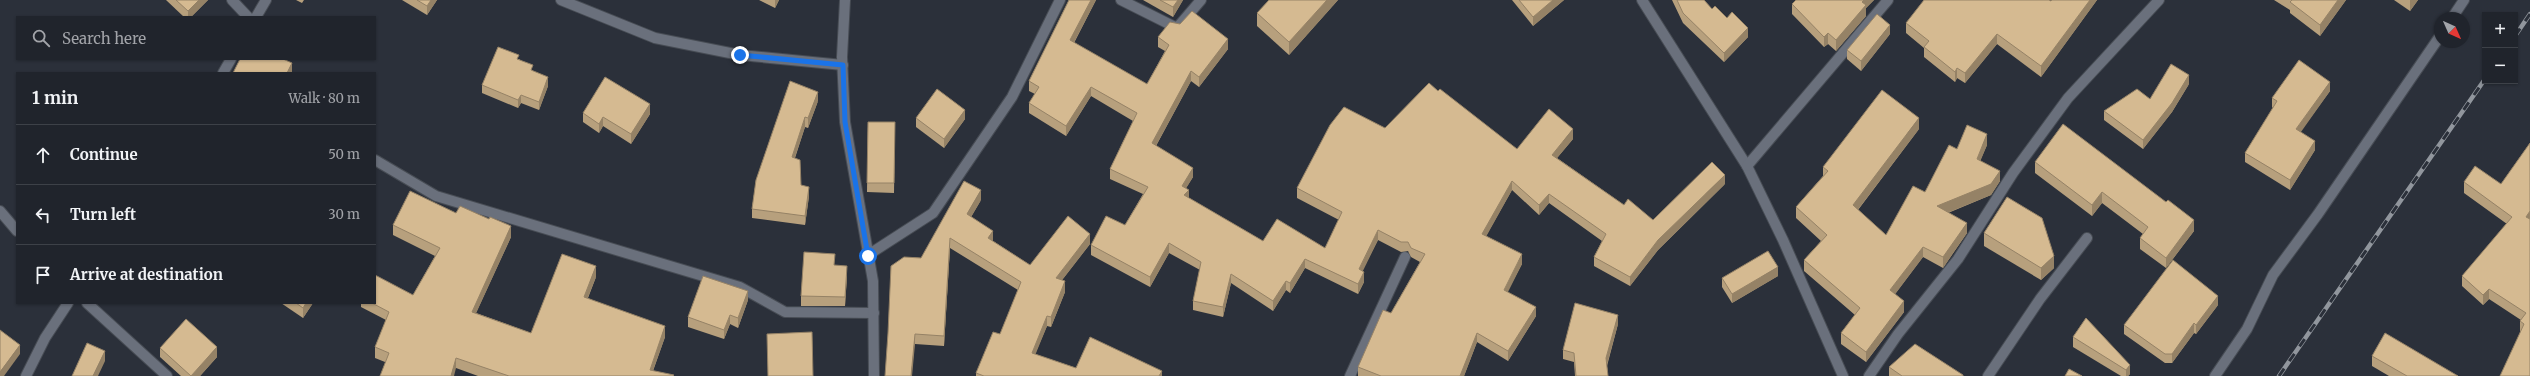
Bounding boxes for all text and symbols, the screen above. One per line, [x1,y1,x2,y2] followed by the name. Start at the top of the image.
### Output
[2434,12,2470,48] north arrow
[2482,12,2518,84] map controls
[2482,12,2518,48] button: +
[16,16,376,60] search box
[30,27,52,49] icon: search
[62,29,146,48] text: Search here
[731,46,749,64] route end
[2482,48,2518,84] button: −
[32,87,78,109] text: 1 min
[289,90,360,107] text: Walk · 80 m
[32,144,54,166] icon: ahead
[70,145,138,164] text: Continue
[328,146,360,163] text: 50 m
[32,204,54,226] icon: left
[70,205,136,224] text: Turn left
[328,206,360,223] text: 30 m
[859,247,877,265] route start
[32,264,54,286] icon: arrive
[70,265,223,284] text: Arrive at destination

